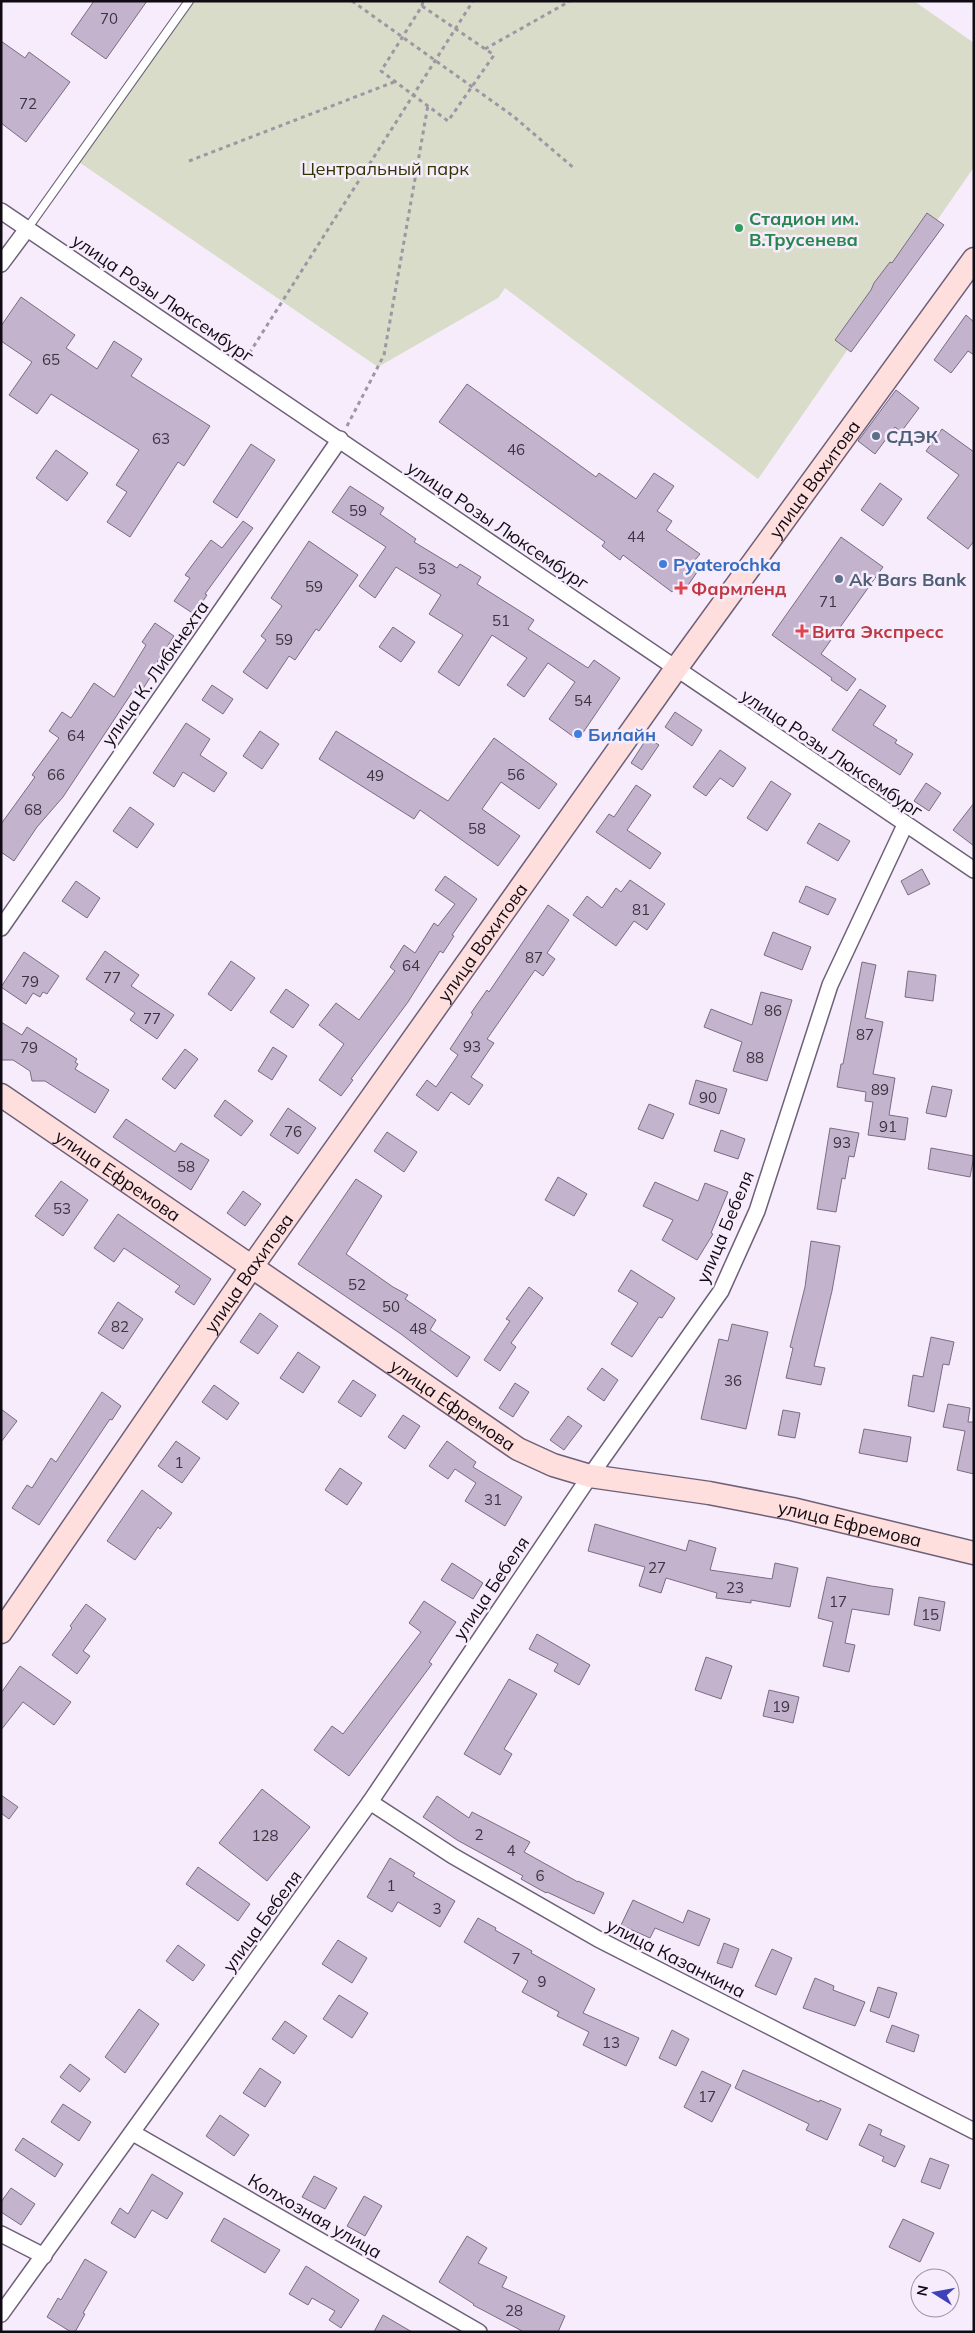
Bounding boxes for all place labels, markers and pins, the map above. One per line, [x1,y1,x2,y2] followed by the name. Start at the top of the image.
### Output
[749,207,859,251] place label: Стадион им. В.Трусенева
[733,222,745,234] marker: Стадион им. В.Трусенева
[886,425,939,448] place label: СДЭК
[870,430,882,442] marker: СДЭК
[673,553,781,576] place label: Pyaterochka
[657,558,669,570] marker: Pyaterochka
[849,568,967,591] place label: Ak Bars Bank
[833,573,845,585] marker: Ak Bars Bank
[691,577,787,600] place label: Фармленд
[675,582,687,594] marker: Фармленд
[812,620,944,643] place label: Вита Экспресс
[796,625,808,637] marker: Вита Экспресс
[588,723,656,746] place label: Билайн
[572,728,584,740] marker: Билайн

